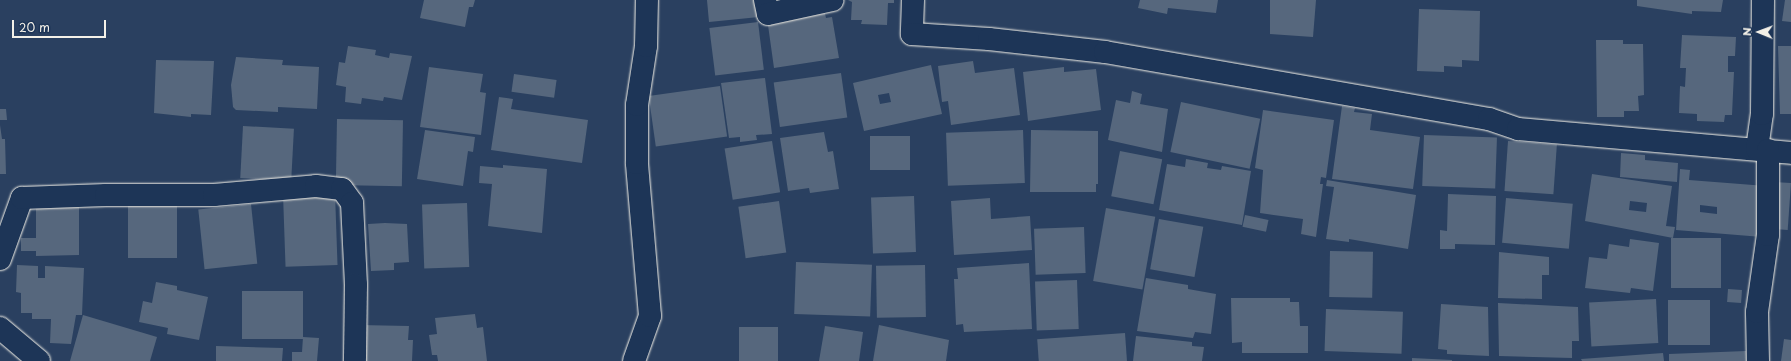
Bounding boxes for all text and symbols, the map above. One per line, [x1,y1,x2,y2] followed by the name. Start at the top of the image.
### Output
[14,12,108,38] scale bar
[1739,12,1779,52] north arrow
[19,18,50,36] text: 20 m
[1738,27,1755,36] text: N

